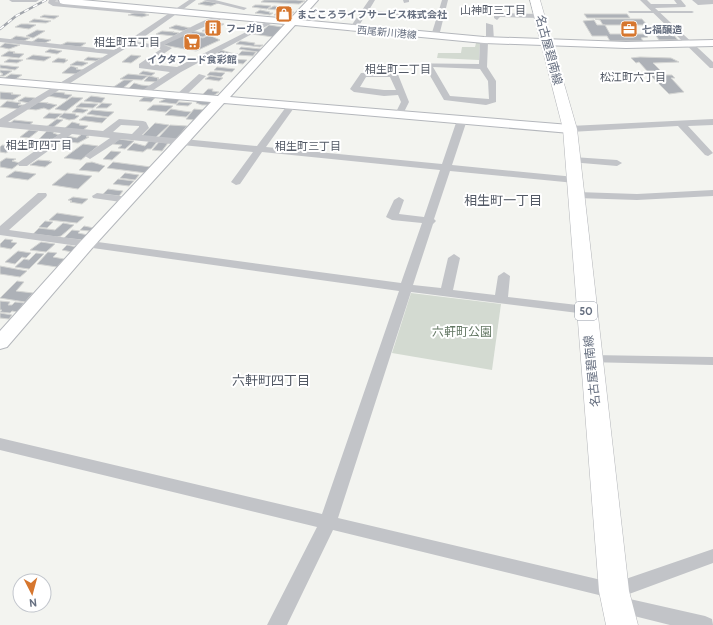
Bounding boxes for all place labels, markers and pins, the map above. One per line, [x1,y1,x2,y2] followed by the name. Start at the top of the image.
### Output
[274,4,294,24] shop icon: まごころライフサービス株式会社
[297,8,448,21] place label: まごころライフサービス株式会社
[203,18,223,38] building icon: フーガB
[619,19,639,39] office icon: 七福醸造
[226,22,262,35] place label: フーガB
[642,23,682,36] place label: 七福醸造
[182,32,202,52] supermarket icon: イクタフード食彩館
[147,53,237,66] place label: イクタフード食彩館

